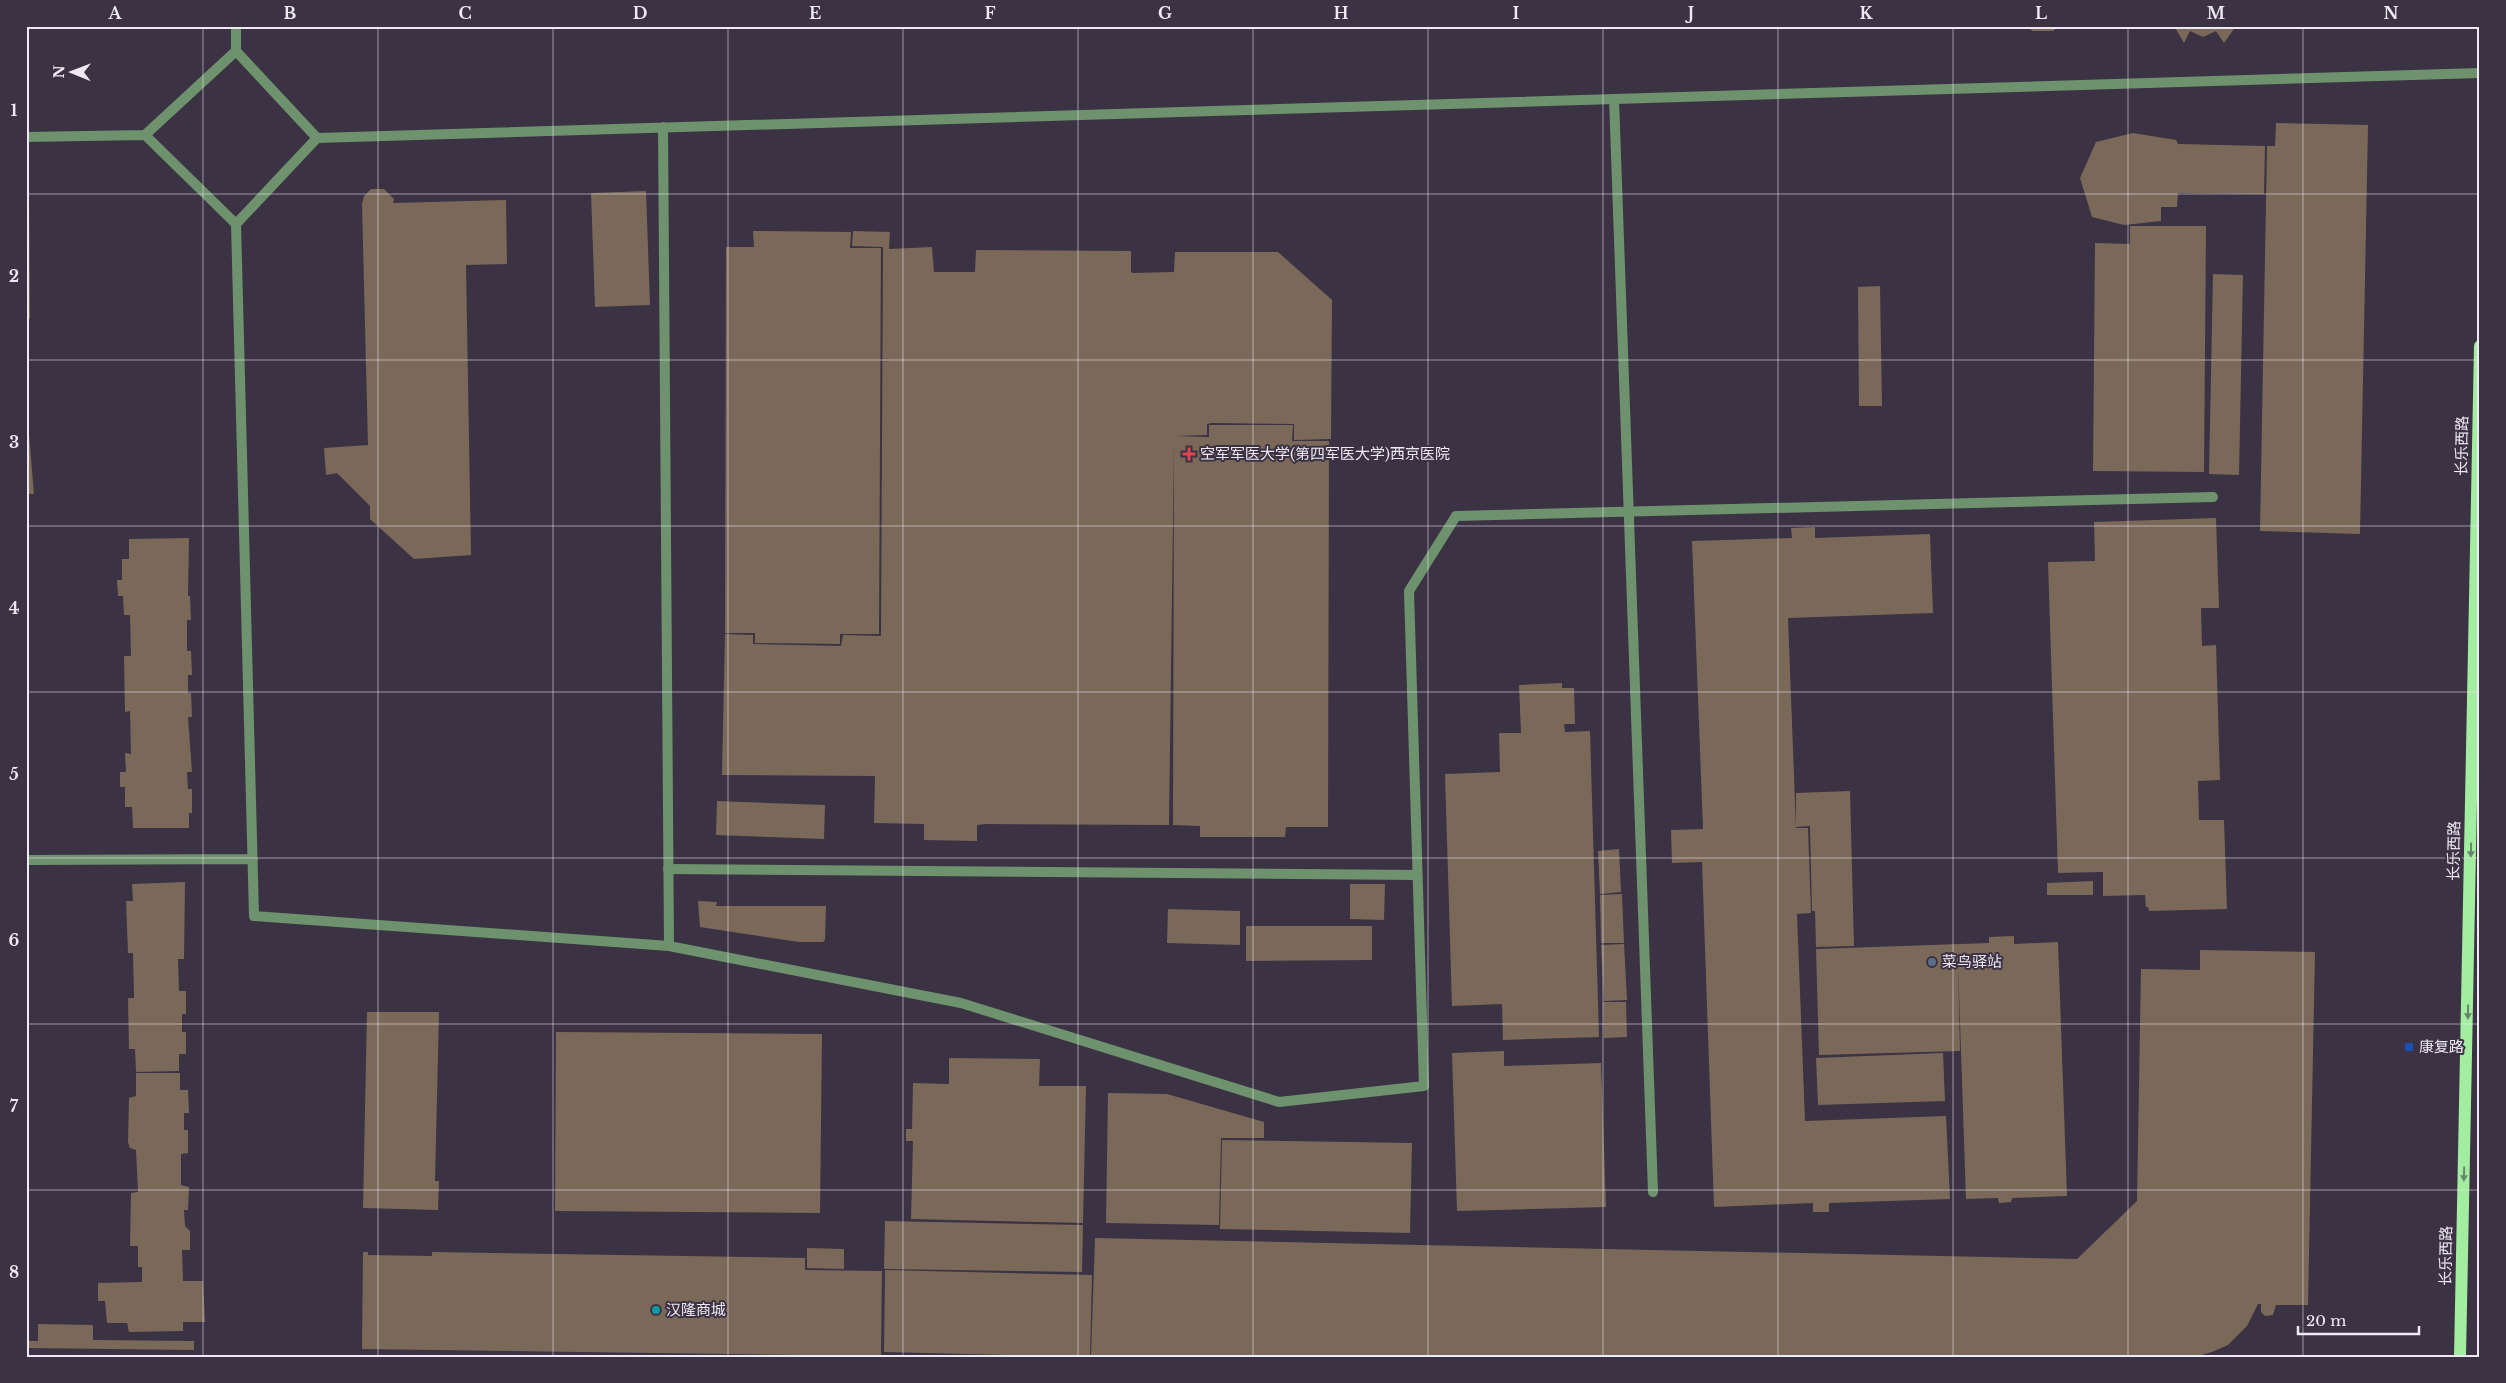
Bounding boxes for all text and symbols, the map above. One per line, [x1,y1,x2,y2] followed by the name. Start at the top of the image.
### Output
[108,3,123,23] text: A
[284,3,297,23] text: B
[458,3,472,23] text: C
[633,3,647,23] text: D
[809,3,821,23] text: E
[984,3,996,23] text: F
[1158,3,1172,23] text: G
[1333,3,1349,23] text: H
[1513,3,1520,23] text: I
[1685,3,1694,23] text: J
[1859,3,1873,23] text: K
[2035,3,2047,23] text: L
[2207,3,2225,23] text: M
[2383,3,2399,23] text: N
[48,48,98,98] north arrow
[50,65,68,79] text: N
[11,100,18,120] text: 1
[9,266,19,286] text: 2
[2451,416,2472,476] street label: 长乐西路
[9,432,19,452] text: 3
[1200,444,1450,463] place label: 空军军医大学(第四军医大学)西京医院
[1182,447,1196,461] marker: 空军军医大学(第四军医大学)西京医院
[9,598,19,618] text: 4
[9,764,19,784] text: 5
[2443,821,2464,881] street label: 长乐西路
[2466,842,2474,858] one-way arrow
[9,930,20,950] text: 6
[1942,952,2002,971] place label: 菜鸟驿站
[1926,956,1938,968] marker: 菜鸟驿站
[2464,1004,2472,1020] one-way arrow
[2419,1037,2464,1056] place label: 康复路
[2403,1041,2415,1053] marker: 康复路
[10,1096,19,1116] text: 7
[2460,1167,2468,1183] one-way arrow
[2435,1226,2456,1286] street label: 长乐西路
[9,1262,19,1282] text: 8
[666,1300,726,1319] place label: 汉隆商城
[2298,1303,2420,1335] scale bar
[650,1304,662,1316] marker: 汉隆商城
[2306,1311,2346,1330] text: 20 m

